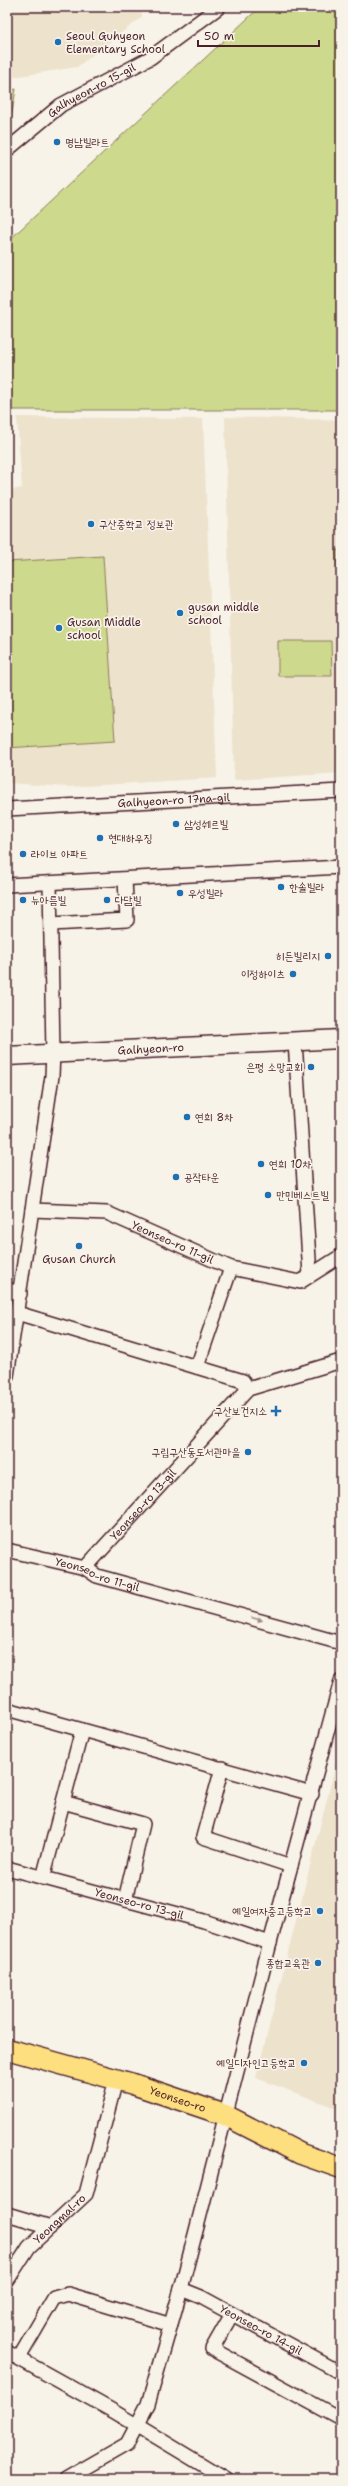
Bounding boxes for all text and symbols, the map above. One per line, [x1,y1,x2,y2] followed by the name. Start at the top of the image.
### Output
[198,22,319,48] scale bar
[204,28,234,44] text: 50 m
[66,29,166,57] place label: Seoul Guhyeon Elementary School
[53,37,63,47] marker: Seoul Guhyeon Elementary School
[44,60,139,121] street label: Galhyeon-ro 15-gil
[65,135,109,150] place label: 명남빌라트
[52,137,62,147] marker: 명남빌라트
[99,517,174,532] place label: 구산중학교 정보관
[86,519,96,529] marker: 구산중학교 정보관
[188,600,259,628] place label: gusan middle school
[175,608,185,618] marker: gusan middle school
[67,615,141,643] place label: Gusan Middle school
[54,623,64,633] marker: Gusan Middle school
[117,790,231,811] street label: Galhyeon-ro 17na-gil
[184,817,228,832] place label: 삼성쉐르빌
[171,819,181,829] marker: 삼성쉐르빌
[108,831,152,846] place label: 현대하우징
[95,833,105,843] marker: 현대하우징
[31,847,88,862] place label: 라이브 아파트
[18,849,28,859] marker: 라이브 아파트
[289,880,325,895] place label: 한솔빌라
[276,882,286,892] marker: 한솔빌라
[188,886,224,901] place label: 우성빌라
[175,888,185,898] marker: 우성빌라
[31,893,67,908] place label: 뉴아름빌
[115,893,142,908] place label: 다담빌
[18,895,28,905] marker: 뉴아름빌
[102,895,112,905] marker: 다담빌
[276,949,320,964] place label: 히든빌리지
[323,951,333,961] marker: 히든빌리지
[241,967,285,982] place label: 이정하이츠
[288,969,298,979] marker: 이정하이츠
[117,1040,185,1058] street label: Galhyeon-ro
[246,1060,303,1075] place label: 은평 소망교회
[306,1062,316,1072] marker: 은평 소망교회
[195,1110,233,1125] place label: 연희 8차
[182,1112,192,1122] marker: 연희 8차
[269,1157,311,1172] place label: 연희 10차
[256,1159,266,1169] marker: 연희 10차
[184,1170,220,1185] place label: 공작타운
[171,1172,181,1182] marker: 공작타운
[276,1188,329,1203] place label: 만민베스트빌
[263,1190,273,1200] marker: 만민베스트빌
[129,1218,217,1268] street label: Yeonseo-ro 11-gil
[74,1241,84,1251] marker: Gusan Church
[42,1252,116,1267] place label: Gusan Church
[214,1404,267,1419] place label: 구산보건지소
[270,1405,282,1417] marker: 구산보건지소
[151,1445,240,1460] place label: 구립구산동도서관마을
[243,1447,253,1457] marker: 구립구산동도서관마을
[107,1465,180,1544] street label: Yeonseo-ro 13-gil
[54,1554,142,1596] street label: Yeonseo-ro 11-gil
[251,1617,263,1623] one-way arrow
[93,1885,186,1923] street label: Yeonseo-ro 13-gil
[232,1904,312,1919] place label: 예일여자중고등학교
[315,1906,325,1916] marker: 예일여자중고등학교
[266,1956,310,1971] place label: 종합교육관
[313,1958,323,1968] marker: 종합교육관
[216,2056,296,2071] place label: 예일디자인고등학교
[299,2058,309,2068] marker: 예일디자인고등학교
[147,2083,208,2116] street label: Yeonseo-ro
[30,2191,89,2247] street label: Yeongmal-ro
[217,2302,306,2359] street label: Yeonseo-ro 14-gil

